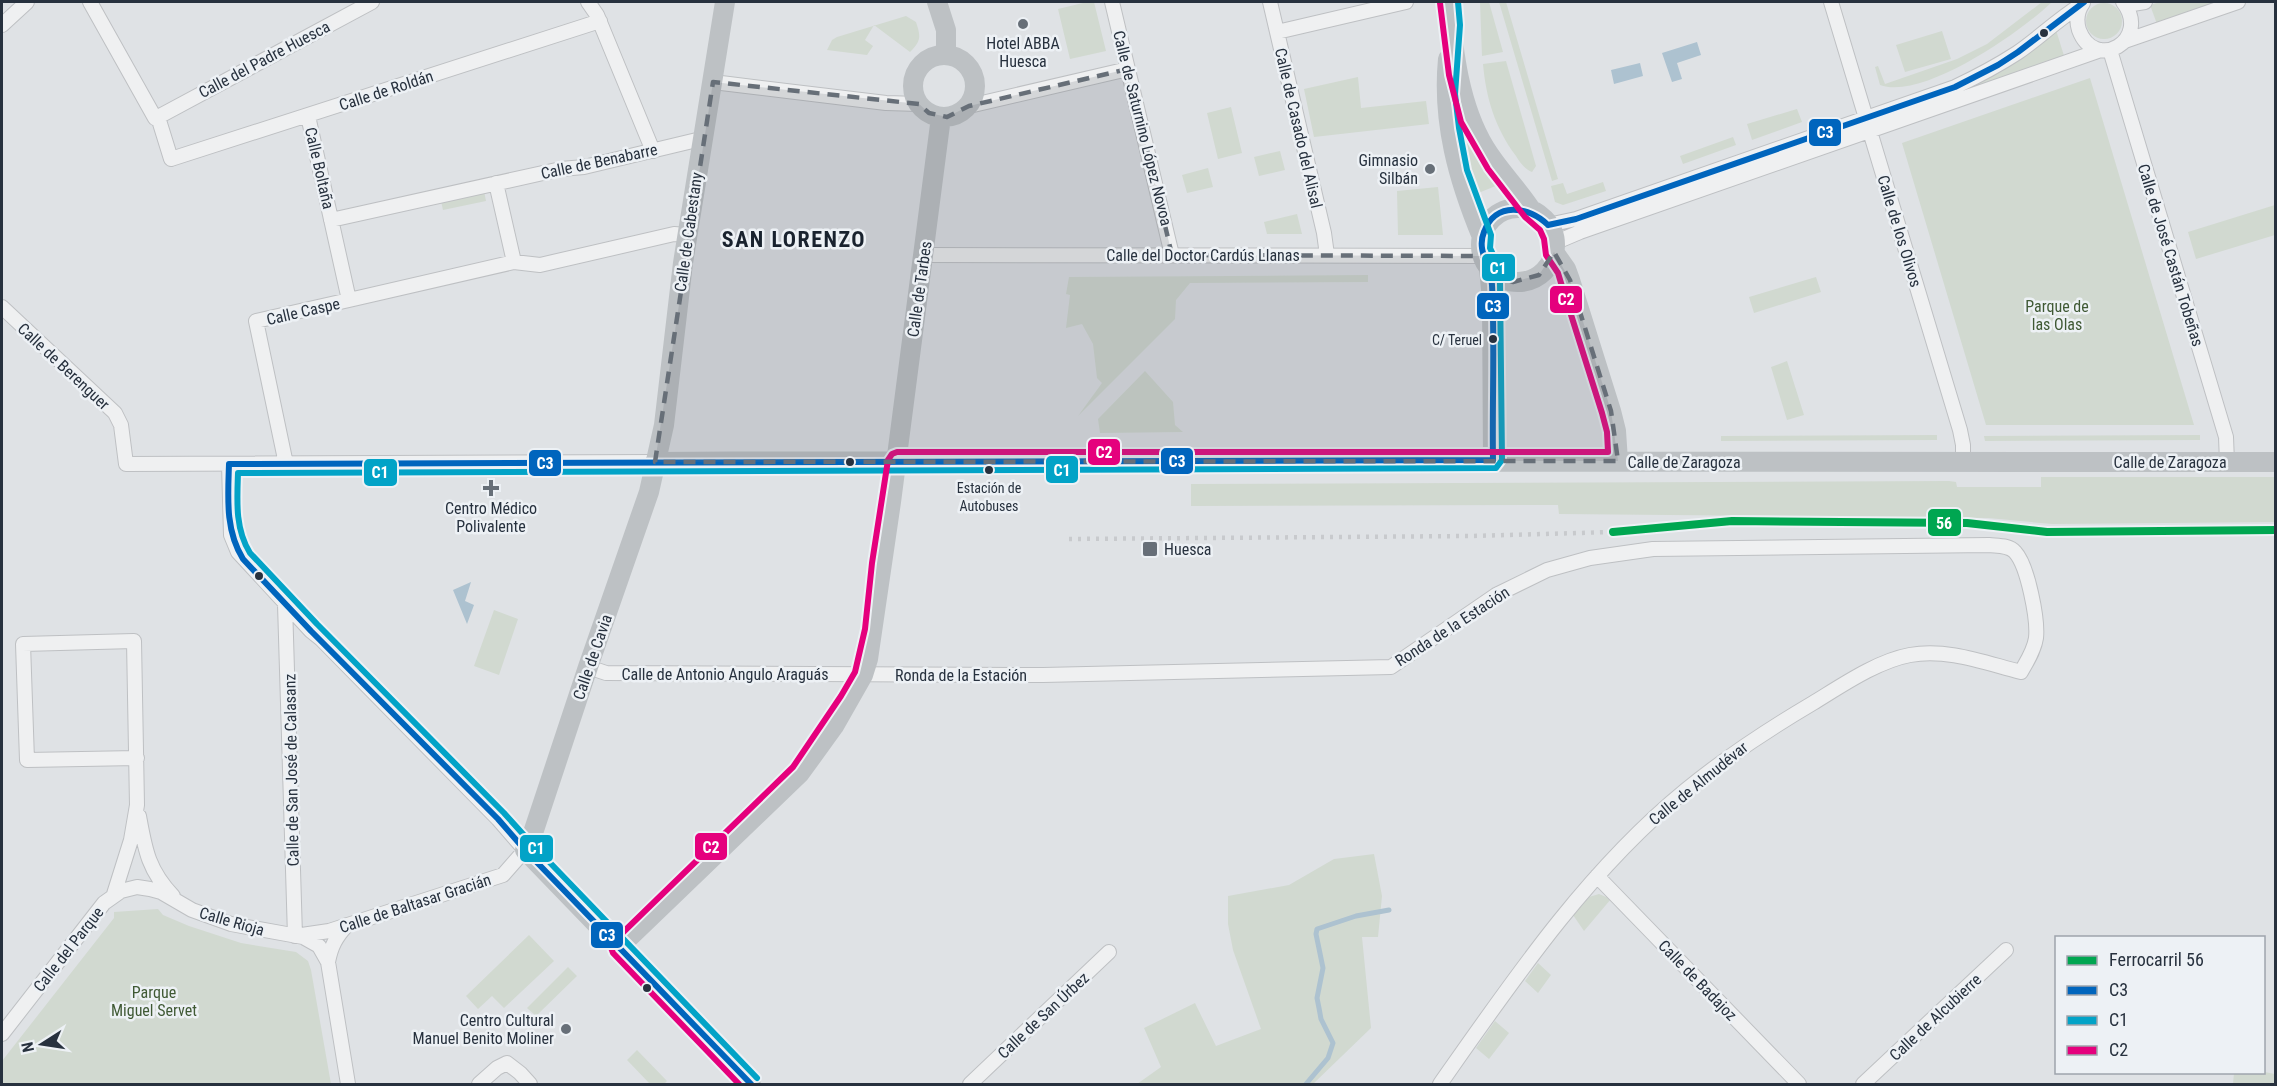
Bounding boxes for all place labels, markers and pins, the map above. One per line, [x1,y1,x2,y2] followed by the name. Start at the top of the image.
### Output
[1016,17,1030,31] marker: Hotel ABBA Huesca
[2038,27,2050,39] unlabelled marker
[986,34,1060,71] place label: Hotel ABBA Huesca
[1358,151,1418,188] place label: Gimnasio Silbán
[1423,162,1437,176] marker: Gimnasio Silbán
[1432,332,1482,348] place label: C/ Teruel
[1487,333,1499,345] marker: C/ Teruel
[844,456,856,468] unlabelled marker
[983,464,995,476] marker: Estación de Autobuses
[482,479,500,497] marker: Centro Médico Polivalente
[957,480,1022,514] place label: Estación de Autobuses
[445,499,537,536] place label: Centro Médico Polivalente
[1141,540,1159,558] marker: Huesca
[1164,540,1212,559] place label: Huesca
[253,570,265,582] unlabelled marker
[641,982,653,994] unlabelled marker
[412,1011,554,1048] place label: Centro Cultural Manuel Benito Moliner
[559,1022,573,1036] marker: Centro Cultural Manuel Benito Moliner

